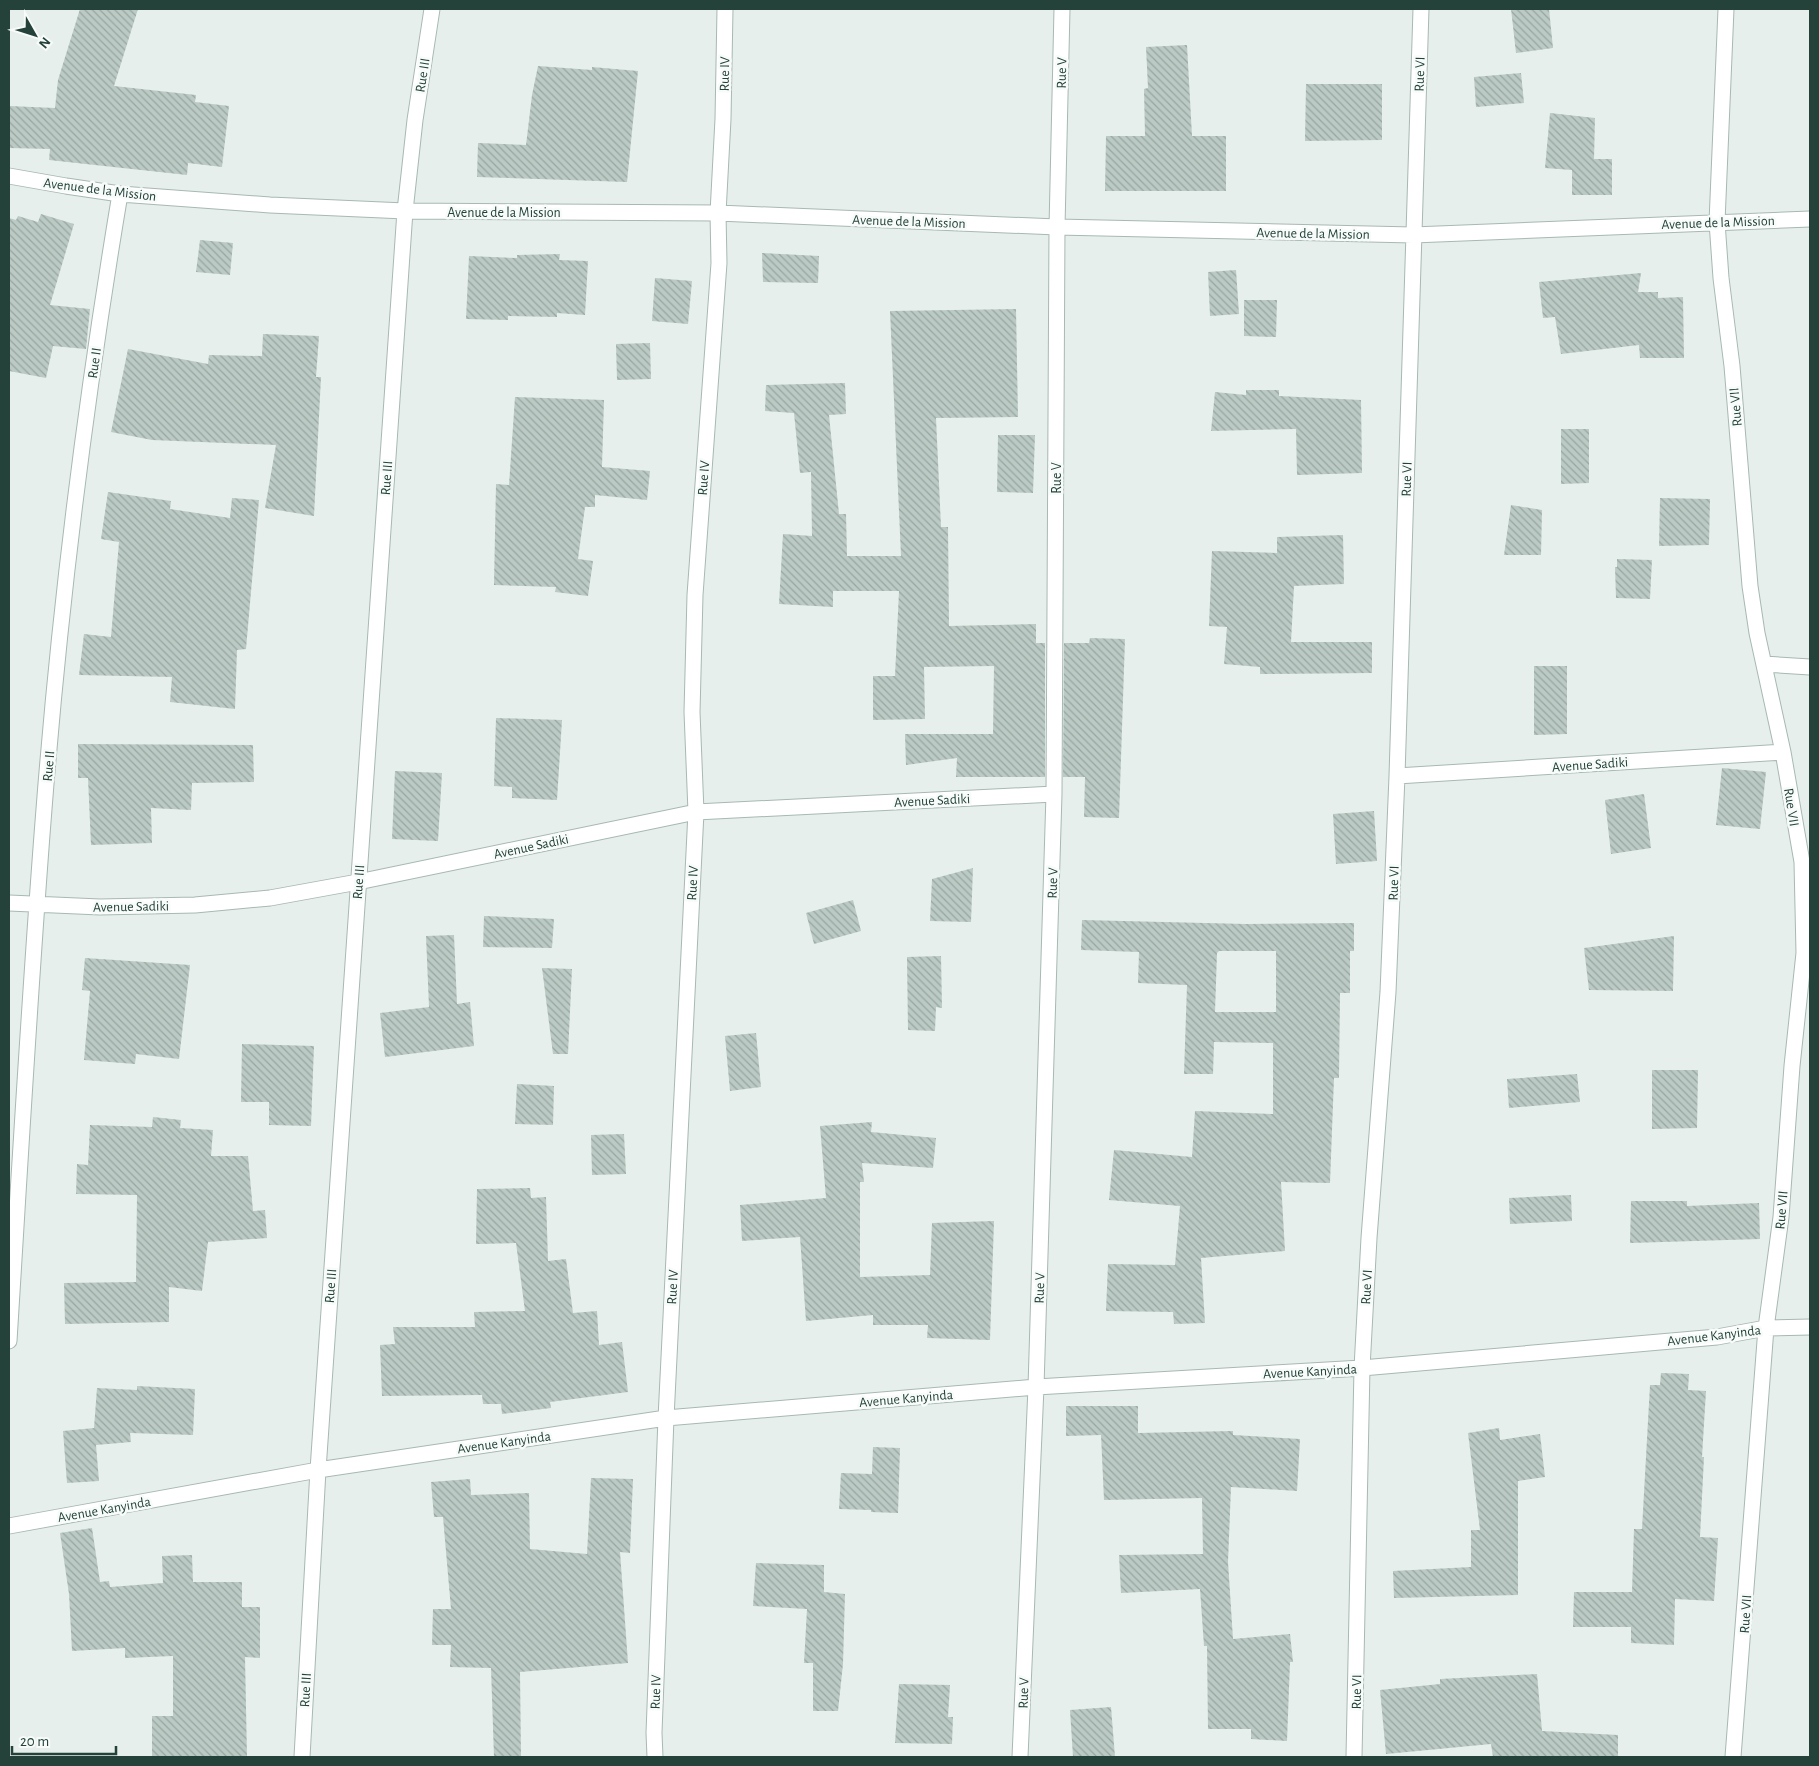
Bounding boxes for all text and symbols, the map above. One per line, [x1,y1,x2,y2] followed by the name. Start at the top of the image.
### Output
[10,10,60,60] north arrow
[36,34,53,51] text: N
[718,56,732,92] street label: Rue IV
[1412,56,1428,92] street label: Rue VI
[413,57,433,93] street label: Rue III
[1055,57,1069,89] street label: Rue V
[43,176,157,204] street label: Avenue de la Mission
[447,206,561,220] street label: Avenue de la Mission
[852,213,966,231] street label: Avenue de la Mission
[1661,214,1775,232] street label: Avenue de la Mission
[1256,226,1370,242] street label: Avenue de la Mission
[86,347,104,379] street label: Rue II
[1727,387,1745,427] street label: Rue VII
[379,460,395,496] street label: Rue III
[696,460,712,496] street label: Rue IV
[1399,461,1415,497] street label: Rue VI
[1050,462,1064,494] street label: Rue V
[41,750,57,782] street label: Rue II
[1552,755,1629,775] street label: Avenue Sadiki
[1781,787,1801,827] street label: Rue VII
[894,792,971,810] street label: Avenue Sadiki
[492,832,570,862] street label: Avenue Sadiki
[351,864,367,900] street label: Rue III
[685,865,701,901] street label: Rue IV
[1386,865,1402,901] street label: Rue VI
[1045,867,1061,899] street label: Rue V
[93,899,169,915] street label: Avenue Sadiki
[1773,1190,1791,1230] street label: Rue VII
[323,1268,339,1304] street label: Rue III
[665,1269,681,1305] street label: Rue IV
[1359,1269,1375,1305] street label: Rue VI
[1032,1272,1048,1304] street label: Rue V
[1667,1323,1762,1349] street label: Avenue Kanyinda
[1263,1363,1358,1381] street label: Avenue Kanyinda
[859,1388,954,1410] street label: Avenue Kanyinda
[457,1429,552,1456] street label: Avenue Kanyinda
[57,1495,152,1525] street label: Avenue Kanyinda
[1738,1594,1754,1634] street label: Rue VII
[298,1672,314,1708] street label: Rue III
[648,1674,664,1710] street label: Rue IV
[1350,1674,1364,1710] street label: Rue VI
[1016,1677,1032,1709] street label: Rue V
[12,1724,116,1756] scale bar
[20,1734,49,1749] text: 20 m

